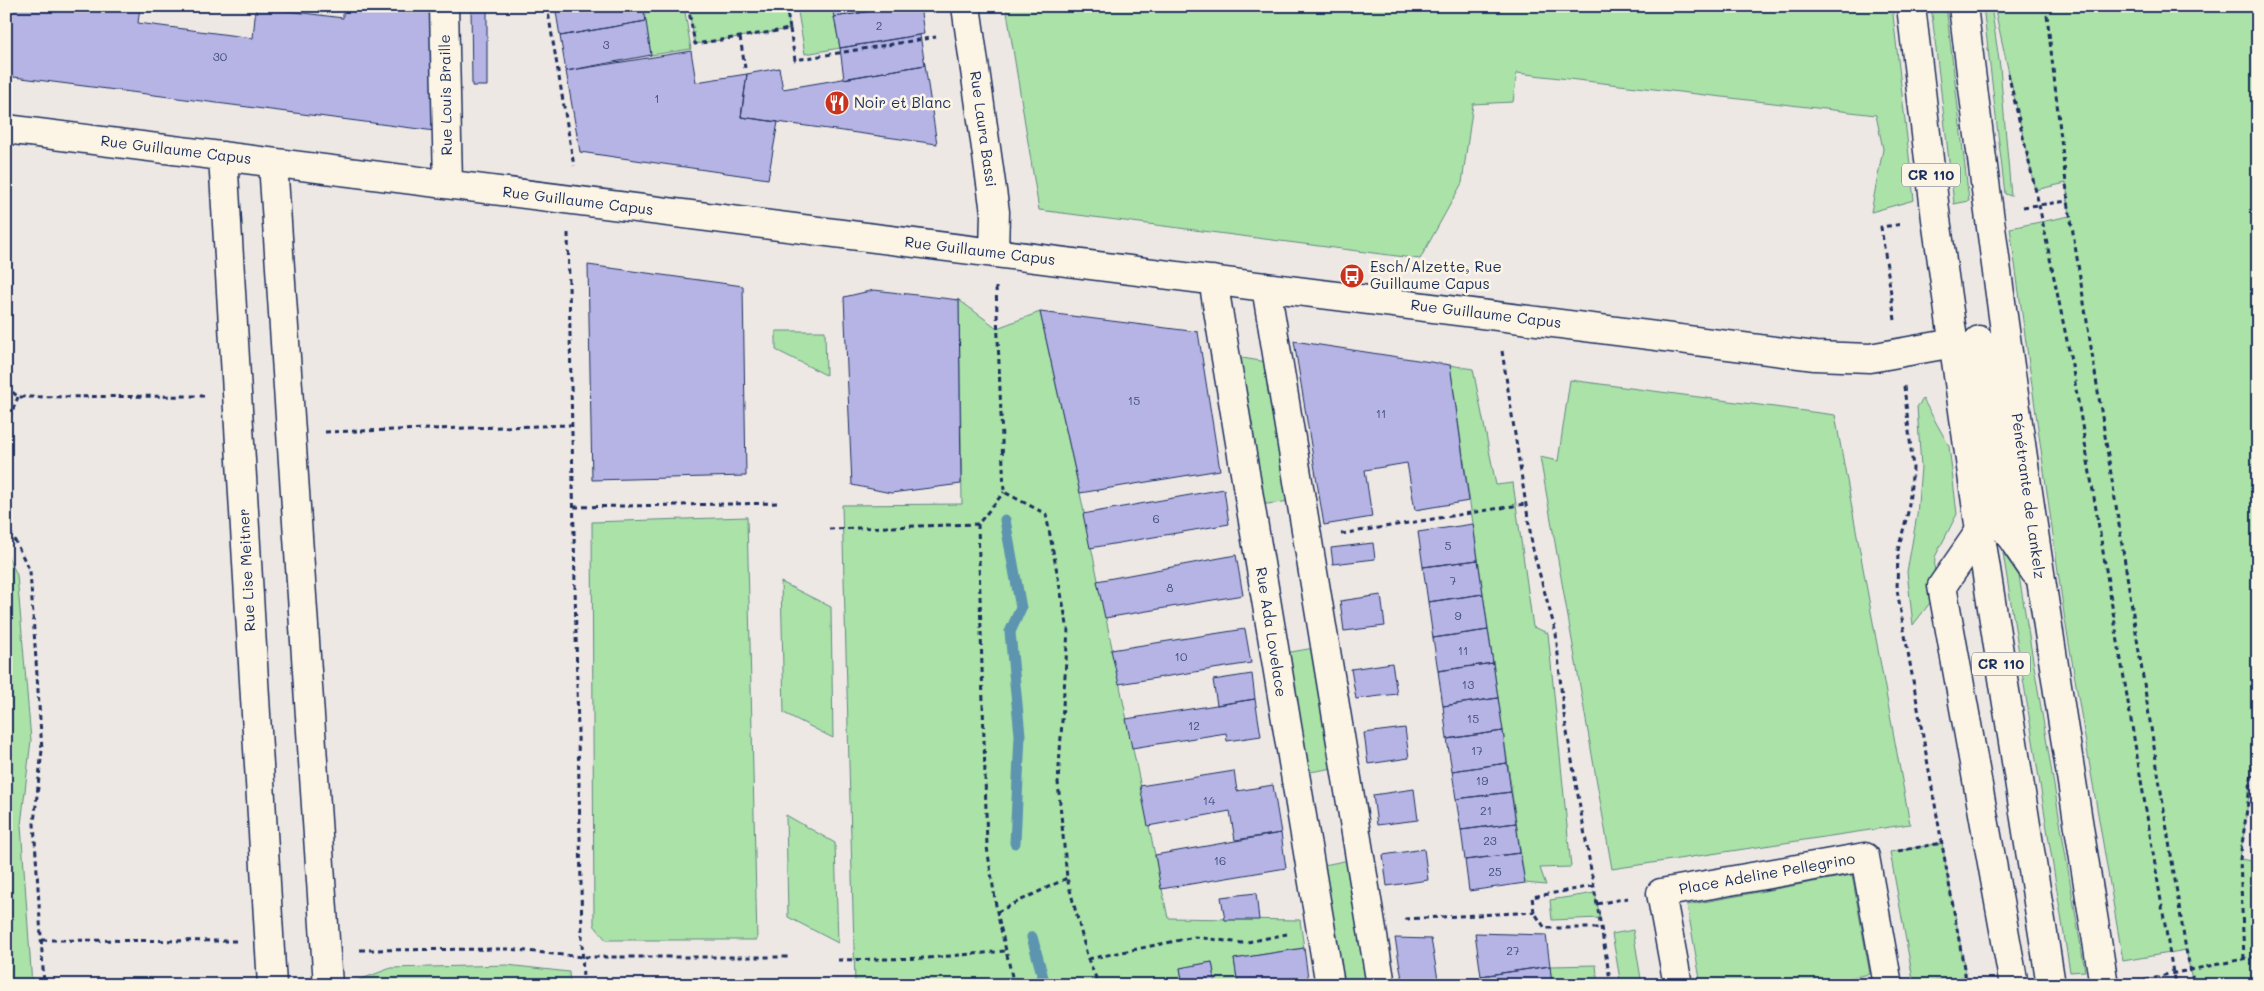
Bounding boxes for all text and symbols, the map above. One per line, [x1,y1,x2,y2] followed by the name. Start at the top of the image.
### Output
[876,17,882,33] house number: 2
[434,34,456,156] street label: Rue Louis Braille
[602,36,610,52] house number: 3
[213,48,228,64] house number: 30
[966,70,1002,188] street label: Rue Laura Bassi
[654,90,660,106] house number: 1
[824,90,850,116] restaurant icon: Noir et Blanc
[854,92,951,112] place label: Noir et Blanc
[100,130,253,168] street label: Rue Guillaume Capus
[1902,164,1960,186] road number: CR 110
[502,181,655,219] street label: Rue Guillaume Capus
[904,231,1057,269] street label: Rue Guillaume Capus
[1370,256,1502,293] place label: Esch/Alzette, Rue Guillaume Capus
[1339,263,1365,289] bus stop icon: Esch/Alzette, Rue Guillaume Capus
[1410,294,1563,332] street label: Rue Guillaume Capus
[1128,392,1140,408] house number: 15
[1376,405,1386,421] house number: 11
[2007,412,2051,580] street label: Pénétrante de Lankelz
[233,508,259,632] street label: Rue Lise Meitner
[1152,510,1160,526] house number: 6
[1445,537,1452,553] house number: 5
[1252,566,1292,698] street label: Rue Ada Lovelace
[1450,572,1457,588] house number: 7
[1166,579,1174,595] house number: 8
[1454,607,1462,623] house number: 9
[1458,642,1468,658] house number: 11
[1175,648,1188,664] house number: 10
[1972,652,2030,676] road number: CR 110
[1462,676,1474,692] house number: 13
[1467,710,1479,726] house number: 15
[1188,717,1200,733] house number: 12
[1471,742,1483,758] house number: 17
[1476,772,1488,788] house number: 19
[1203,792,1215,808] house number: 14
[1480,802,1492,818] house number: 21
[1483,832,1497,848] house number: 23
[1677,848,1857,898] street label: Place Adeline Pellegrino
[1214,852,1226,868] house number: 16
[1488,863,1502,879] house number: 25
[1506,942,1520,958] house number: 27

